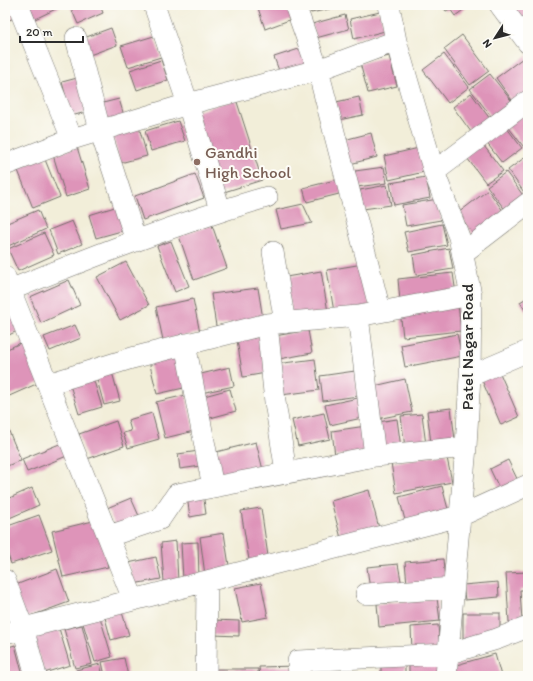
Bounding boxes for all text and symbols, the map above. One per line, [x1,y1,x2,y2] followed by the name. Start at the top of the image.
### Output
[20,18,83,44] scale bar
[475,18,515,58] north arrow
[26,25,53,39] text: 20 m
[480,37,495,50] text: N
[205,142,291,182] place label: Gandhi High School
[192,157,202,167] marker: Gandhi High School
[457,284,477,410] street label: Patel Nagar Road

